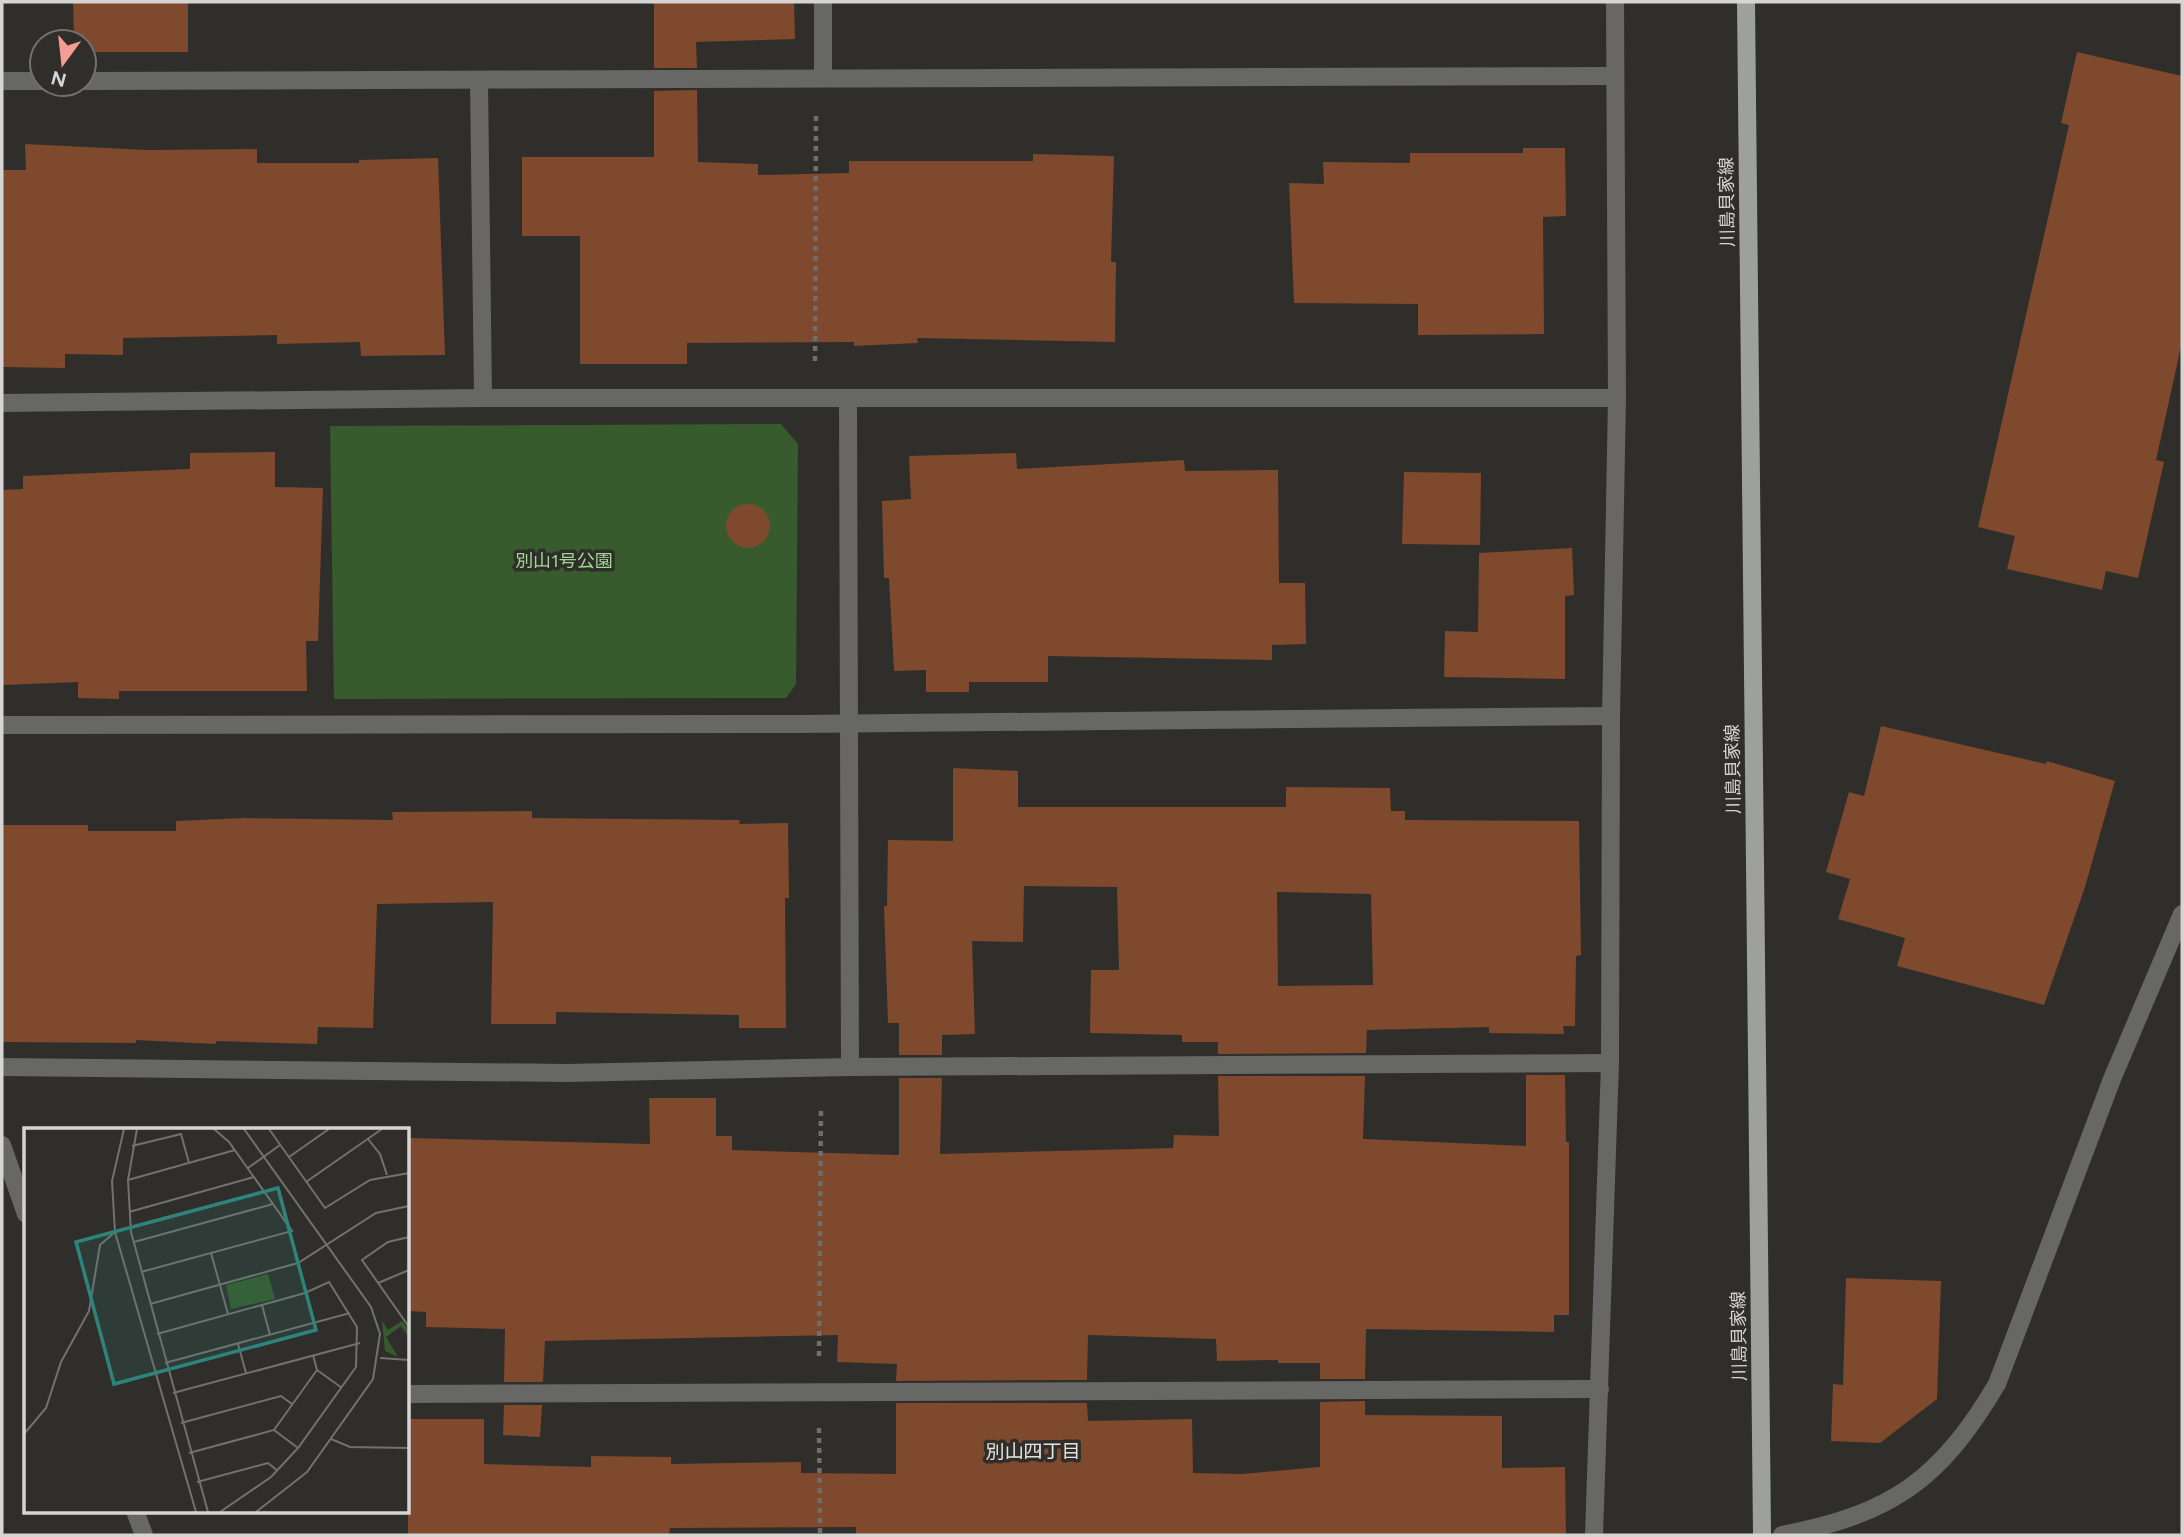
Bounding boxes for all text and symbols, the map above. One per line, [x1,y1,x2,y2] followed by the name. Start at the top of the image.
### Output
[28,28,98,98] north arrow
[49,66,69,92] text: N
[1715,157,1739,247] street label: 川島貝家線
[515,550,613,572] park label: 別山1号公園
[1721,724,1745,814] street label: 川島貝家線
[24,1128,410,1512] inset map
[1727,1291,1751,1381] street label: 川島貝家線
[985,1440,1081,1463] district label: 別山四丁目

